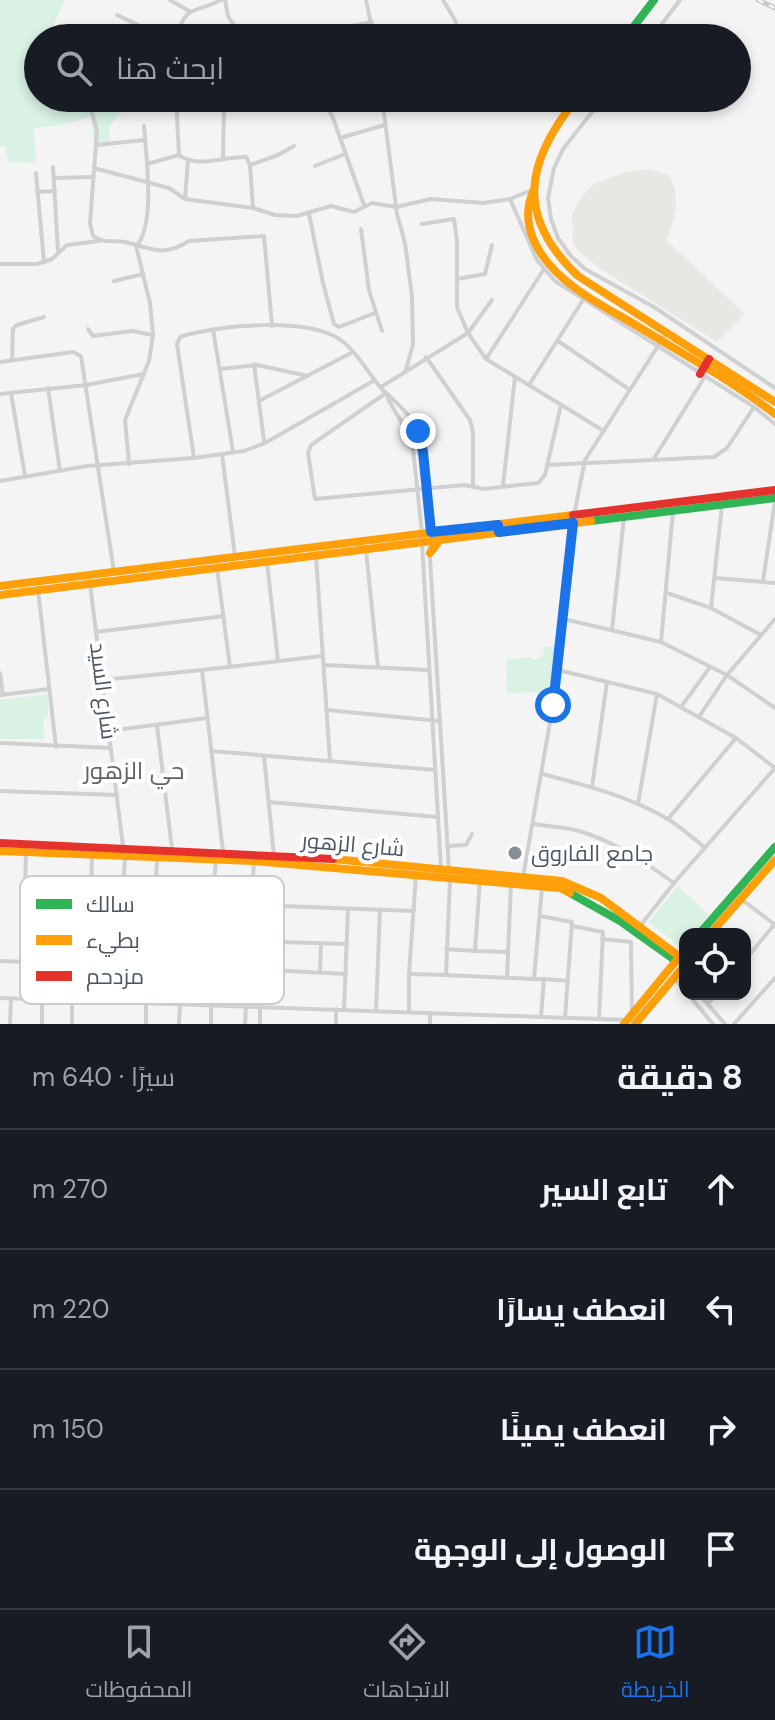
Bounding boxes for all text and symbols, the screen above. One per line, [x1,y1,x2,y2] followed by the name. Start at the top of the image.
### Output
[24,24,751,112] search box
[52,46,96,90] icon: search
[116,49,224,88] text: ابحث هنا
[400,413,436,449] route end
[83,641,124,741] street label: شارع السيد
[535,687,571,723] route start
[82,755,184,790] district label: حي الزهور
[298,825,406,863] street label: شارع الزهور
[531,839,653,868] place label: جامع الفاروق
[506,844,524,862] marker: جامع الفاروق
[20,876,284,1004] legend
[86,890,135,919] text: سالك
[86,926,140,957] text: بطيء
[679,928,751,1000] map controls
[679,928,751,1000] button: locate
[86,962,144,992] text: مزدحم
[617,1055,743,1100] text: 8 دقيقة
[32,1060,175,1094] text: سيرًا · 640 m
[699,1167,743,1211] icon: ahead
[541,1170,667,1209] text: تابع السير
[32,1172,108,1206] text: 270 m
[699,1287,743,1331] icon: left
[496,1290,667,1329] text: انعطف يسارًا
[32,1292,110,1326] text: 220 m
[699,1407,743,1451] icon: right
[500,1410,667,1449] text: انعطف يمينًا
[32,1412,104,1446] text: 150 m
[699,1527,743,1571] icon: arrive
[414,1530,667,1569] text: الوصول إلى الوجهة
[85,1620,192,1710] tab: المحفوظات
[363,1620,450,1710] tab: الاتجاهات
[621,1620,690,1710] tab: الخريطة

